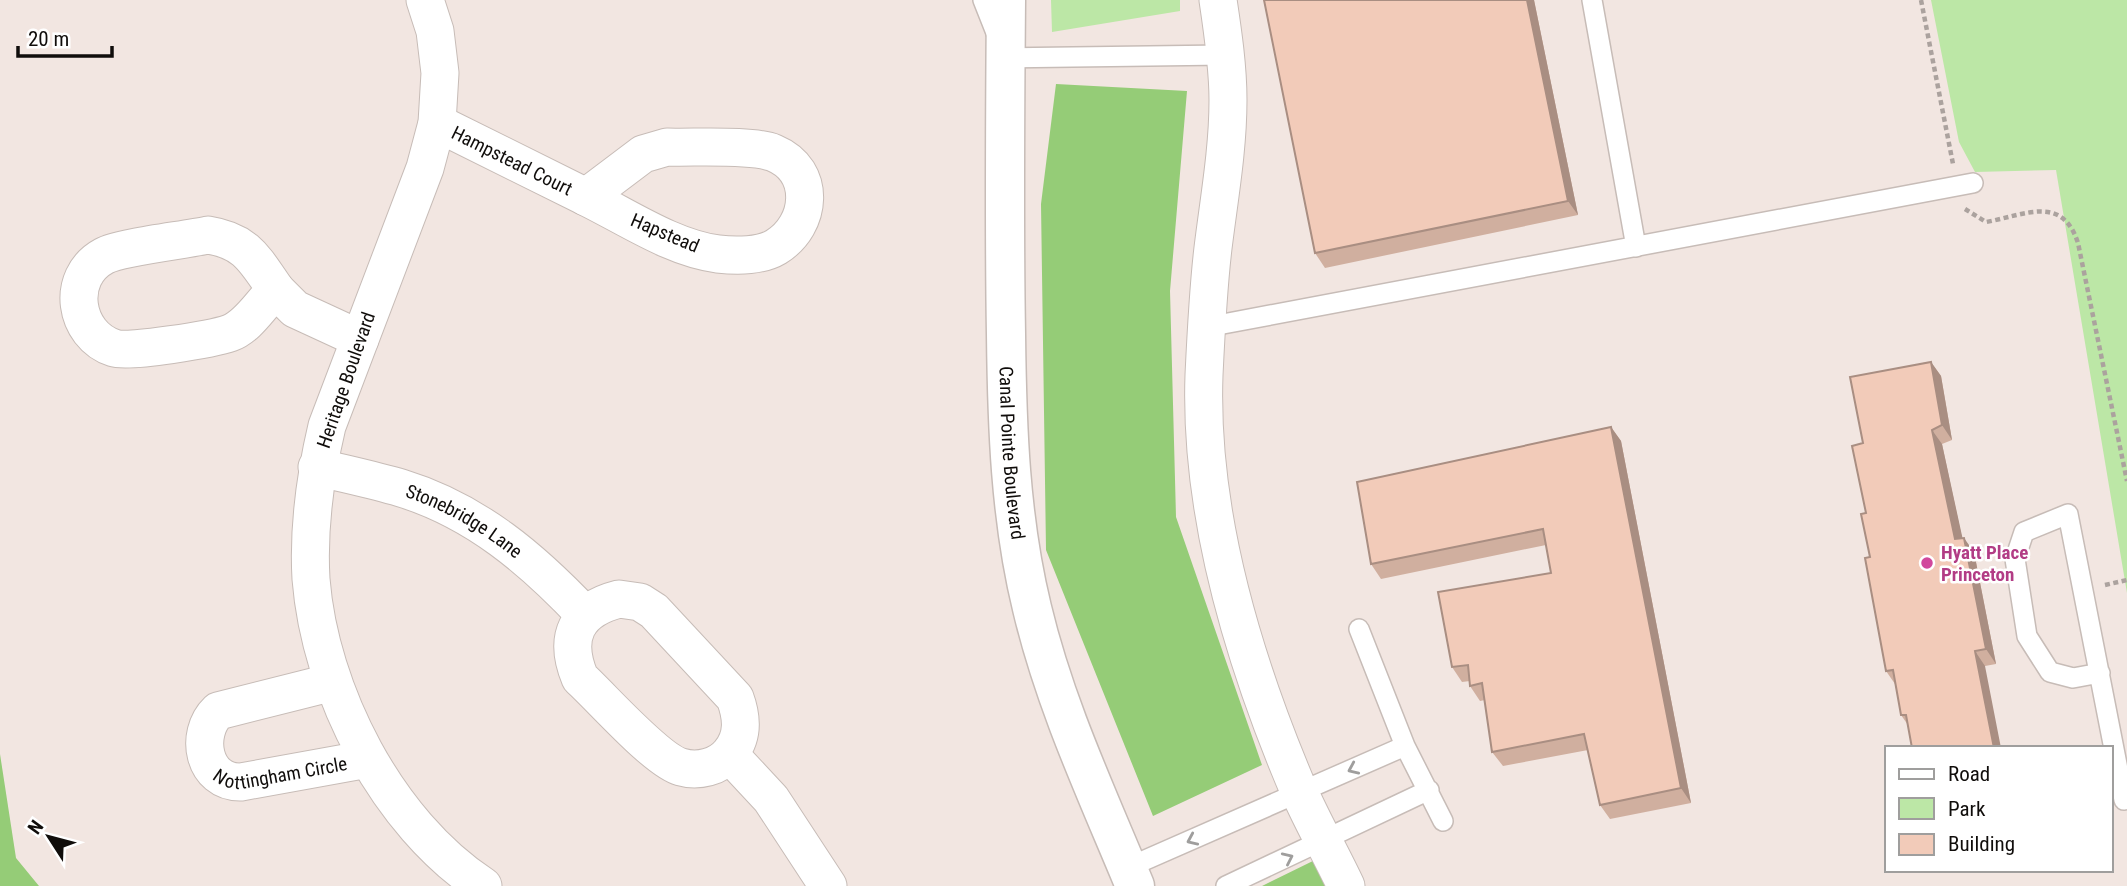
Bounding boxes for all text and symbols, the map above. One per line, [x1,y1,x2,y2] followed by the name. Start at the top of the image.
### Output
[18,14,112,58] scale bar
[28,27,69,51] text: 20 m
[448,121,577,200] street label: Hampstead Court
[627,208,703,258] street label: Hapstead
[312,309,380,451] street label: Heritage Boulevard
[995,366,1030,541] street label: Canal Pointe Boulevard
[403,479,527,563] street label: Stonebridge Lane
[1941,541,2028,586] place label: Hyatt Place Princeton
[1919,555,1935,571] marker: Hyatt Place Princeton
[1885,746,2113,872] legend
[209,751,349,794] street label: Nottingham Circle
[1348,761,1360,775] one-way arrow
[1948,762,1990,786] text: Road
[1948,797,1986,821] text: Park
[14,802,84,872] north arrow
[23,816,48,839] text: N
[1187,831,1199,845] one-way arrow
[1948,832,2015,856] text: Building
[1281,852,1293,866] one-way arrow

